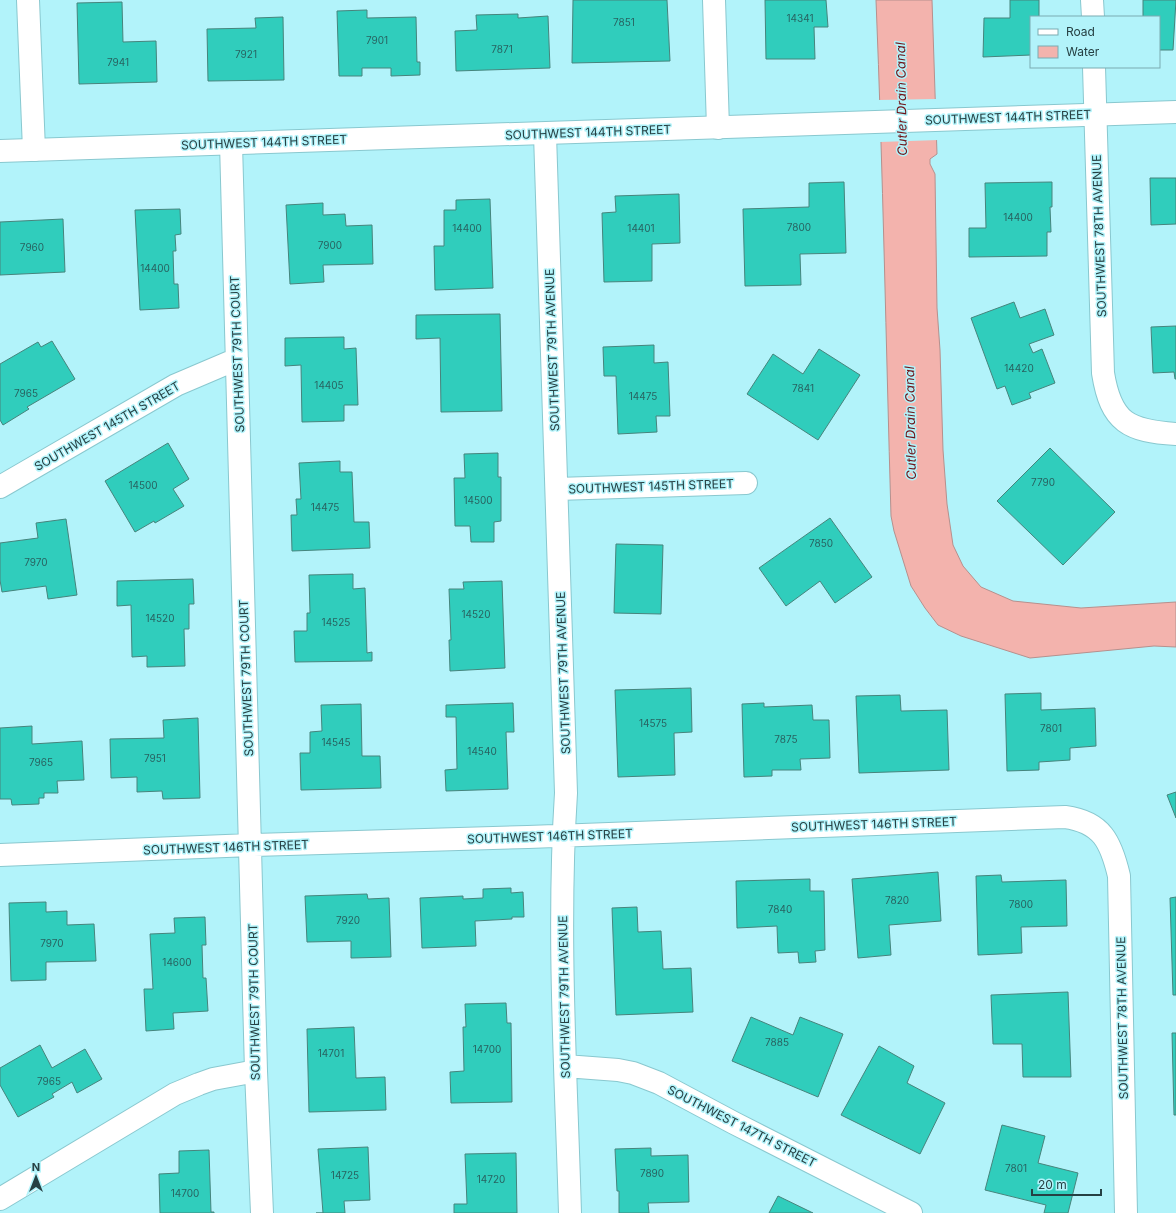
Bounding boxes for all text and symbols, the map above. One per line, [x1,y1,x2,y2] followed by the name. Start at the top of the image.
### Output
[786,12,814,24] house number: 14341
[613,16,635,28] house number: 7851
[1030,16,1160,68] legend
[1066,24,1095,39] text: Road
[366,34,388,46] house number: 7901
[892,41,910,156] water label: Cutler Drain Canal
[491,43,513,55] house number: 7871
[1066,44,1100,59] text: Water
[235,48,257,60] house number: 7921
[107,56,129,68] house number: 7941
[925,107,1092,127] street label: SOUTHWEST 144TH STREET
[505,122,672,142] street label: SOUTHWEST 144TH STREET
[181,132,348,152] street label: SOUTHWEST 144TH STREET
[1089,155,1109,317] street label: SOUTHWEST 78TH AVENUE
[1003,211,1033,223] house number: 14400
[787,221,811,233] house number: 7800
[452,222,482,234] house number: 14400
[627,222,655,234] house number: 14401
[318,239,342,251] house number: 7900
[20,241,44,253] house number: 7960
[140,262,170,274] house number: 14400
[542,268,562,432] street label: SOUTHWEST 79TH AVENUE
[227,275,247,433] street label: SOUTHWEST 79TH COURT
[1004,362,1034,374] house number: 14420
[901,365,919,480] water label: Cutler Drain Canal
[32,378,183,474] street label: SOUTHWEST 145TH STREET
[314,379,344,391] house number: 14405
[792,382,814,394] house number: 7841
[14,387,38,399] house number: 7965
[629,390,657,402] house number: 14475
[568,476,734,496] street label: SOUTHWEST 145TH STREET
[1031,476,1055,488] house number: 7790
[128,479,158,491] house number: 14500
[463,494,493,506] house number: 14500
[311,501,339,513] house number: 14475
[809,537,833,549] house number: 7850
[24,556,48,568] house number: 7970
[553,591,573,755] street label: SOUTHWEST 79TH AVENUE
[236,599,256,757] street label: SOUTHWEST 79TH COURT
[461,608,491,620] house number: 14520
[145,612,175,624] house number: 14520
[322,616,350,628] house number: 14525
[639,717,667,729] house number: 14575
[1040,722,1062,734] house number: 7801
[774,733,798,745] house number: 7875
[321,736,351,748] house number: 14545
[467,745,497,757] house number: 14540
[144,752,166,764] house number: 7951
[29,756,53,768] house number: 7965
[791,814,957,834] street label: SOUTHWEST 146TH STREET
[467,826,633,846] street label: SOUTHWEST 146TH STREET
[143,837,309,857] street label: SOUTHWEST 146TH STREET
[885,894,909,906] house number: 7820
[1009,898,1033,910] house number: 7800
[768,903,792,915] house number: 7840
[336,914,360,926] house number: 7920
[555,916,573,1078] street label: SOUTHWEST 79TH AVENUE
[245,923,263,1081] street label: SOUTHWEST 79TH COURT
[40,937,64,949] house number: 7970
[1113,937,1131,1099] street label: SOUTHWEST 78TH AVENUE
[162,956,192,968] house number: 14600
[765,1036,789,1048] house number: 7885
[473,1043,501,1055] house number: 14700
[318,1047,344,1059] house number: 14701
[37,1075,61,1087] house number: 7965
[665,1082,819,1170] street label: SOUTHWEST 147TH STREET
[16,1157,56,1197] north arrow
[32,1160,40,1174] text: N
[1005,1162,1027,1174] house number: 7801
[640,1167,664,1179] house number: 7890
[331,1169,359,1181] house number: 14725
[1032,1171,1101,1197] scale bar
[477,1173,505,1185] house number: 14720
[1038,1177,1067,1192] text: 20 m
[171,1187,199,1199] house number: 14700

